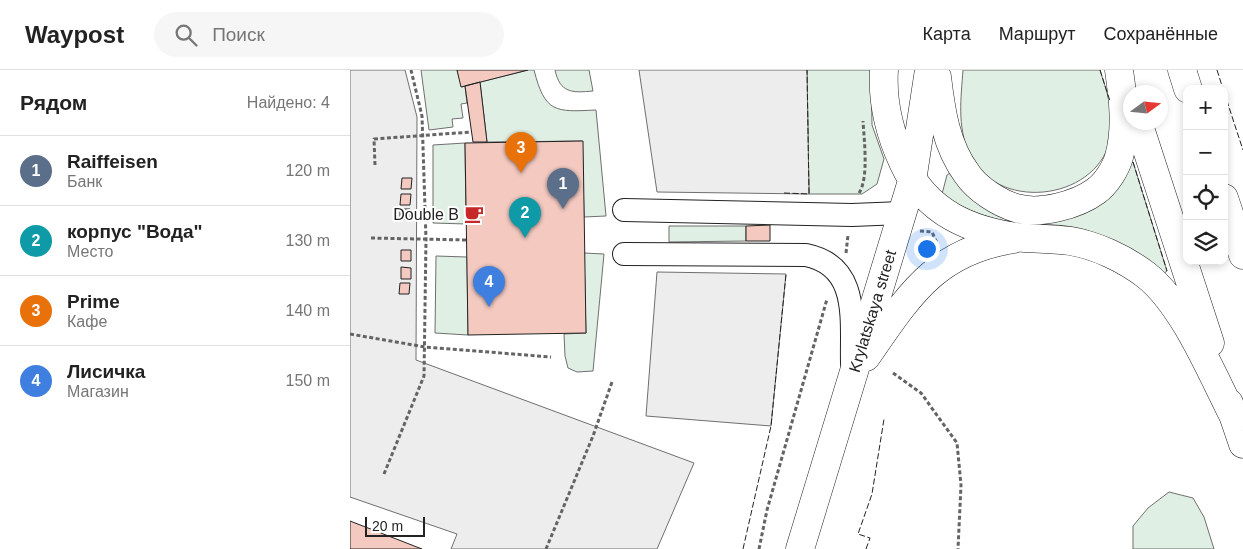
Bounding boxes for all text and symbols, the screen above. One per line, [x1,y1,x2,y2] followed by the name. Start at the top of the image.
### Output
[154,12,504,57] search box
[25,21,124,48] text: Waypost
[172,21,200,49] icon: search
[212,24,265,45] text: Поиск
[923,24,971,44] text: Карта
[999,24,1075,44] text: Маршрут
[1103,24,1218,44] text: Сохранённые
[1123,85,1168,130] north arrow
[1183,85,1228,265] map controls
[1183,85,1228,130] button: +
[20,91,87,114] text: Рядом
[247,94,330,111] text: Найдено: 4
[1183,130,1228,175] button: −
[505,132,537,173] pin: 3
[67,151,158,172] text: Raiffeisen
[32,162,40,179] text: 1
[286,162,330,179] text: 120 m
[547,168,579,209] pin: 1
[67,173,102,190] text: Банк
[1183,175,1228,220] button: locate
[509,197,541,238] pin: 2
[463,203,485,225] cafe icon: Double B
[393,206,459,223] place label: Double B
[1183,220,1228,265] button: layers
[67,221,203,242] text: корпус "Вода"
[32,232,40,249] text: 2
[286,232,330,249] text: 130 m
[914,236,940,262] your location
[67,243,113,260] text: Место
[846,247,899,374] street label: Krylatskaya street
[473,266,505,307] pin: 4
[67,291,120,312] text: Prime
[32,302,40,319] text: 3
[286,302,330,319] text: 140 m
[67,313,107,330] text: Кафе
[67,361,145,382] text: Лисичка
[32,372,40,389] text: 4
[286,372,330,389] text: 150 m
[67,383,129,400] text: Магазин
[365,514,425,537] scale bar
[372,518,403,534] text: 20 m

